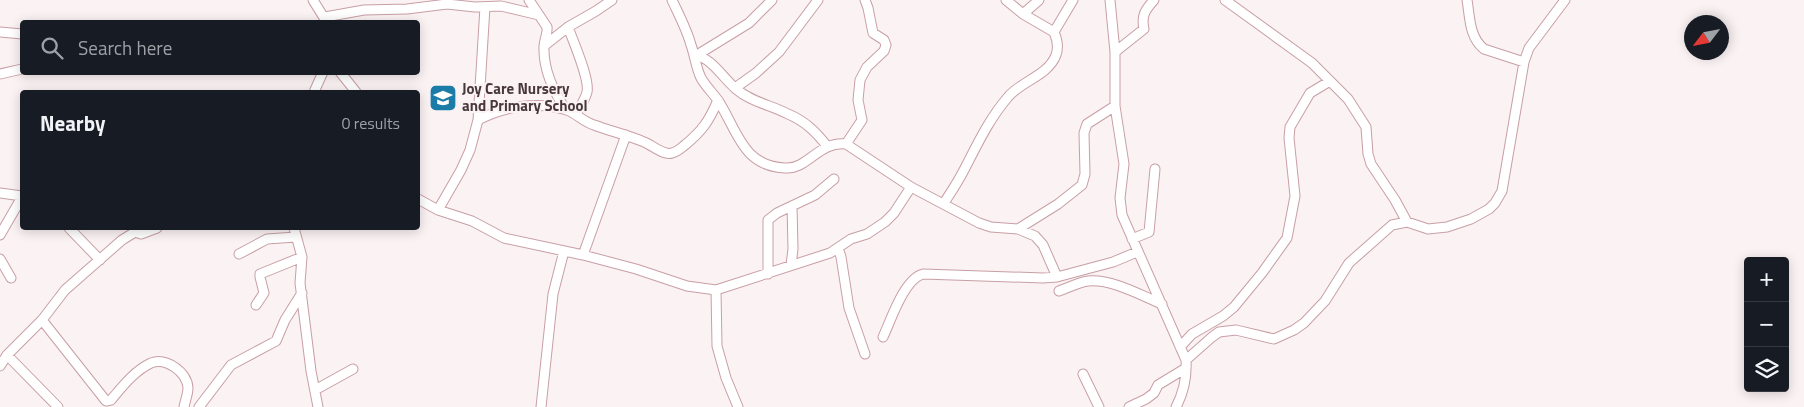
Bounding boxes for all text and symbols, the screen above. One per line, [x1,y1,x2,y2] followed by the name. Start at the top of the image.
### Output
[1684,15,1729,60] north arrow
[20,20,420,75] search box
[78,33,172,62] text: Search here
[38,34,66,62] icon: search
[462,77,588,117] place label: Joy Care Nursery and Primary School
[428,83,458,113] school or university icon: Joy Care Nursery and Primary School
[40,107,105,139] text: Nearby
[341,111,400,135] text: 0 results
[1744,257,1789,392] map controls
[1744,257,1789,302] button: +
[1744,302,1789,347] button: −
[1744,347,1789,392] button: layers

